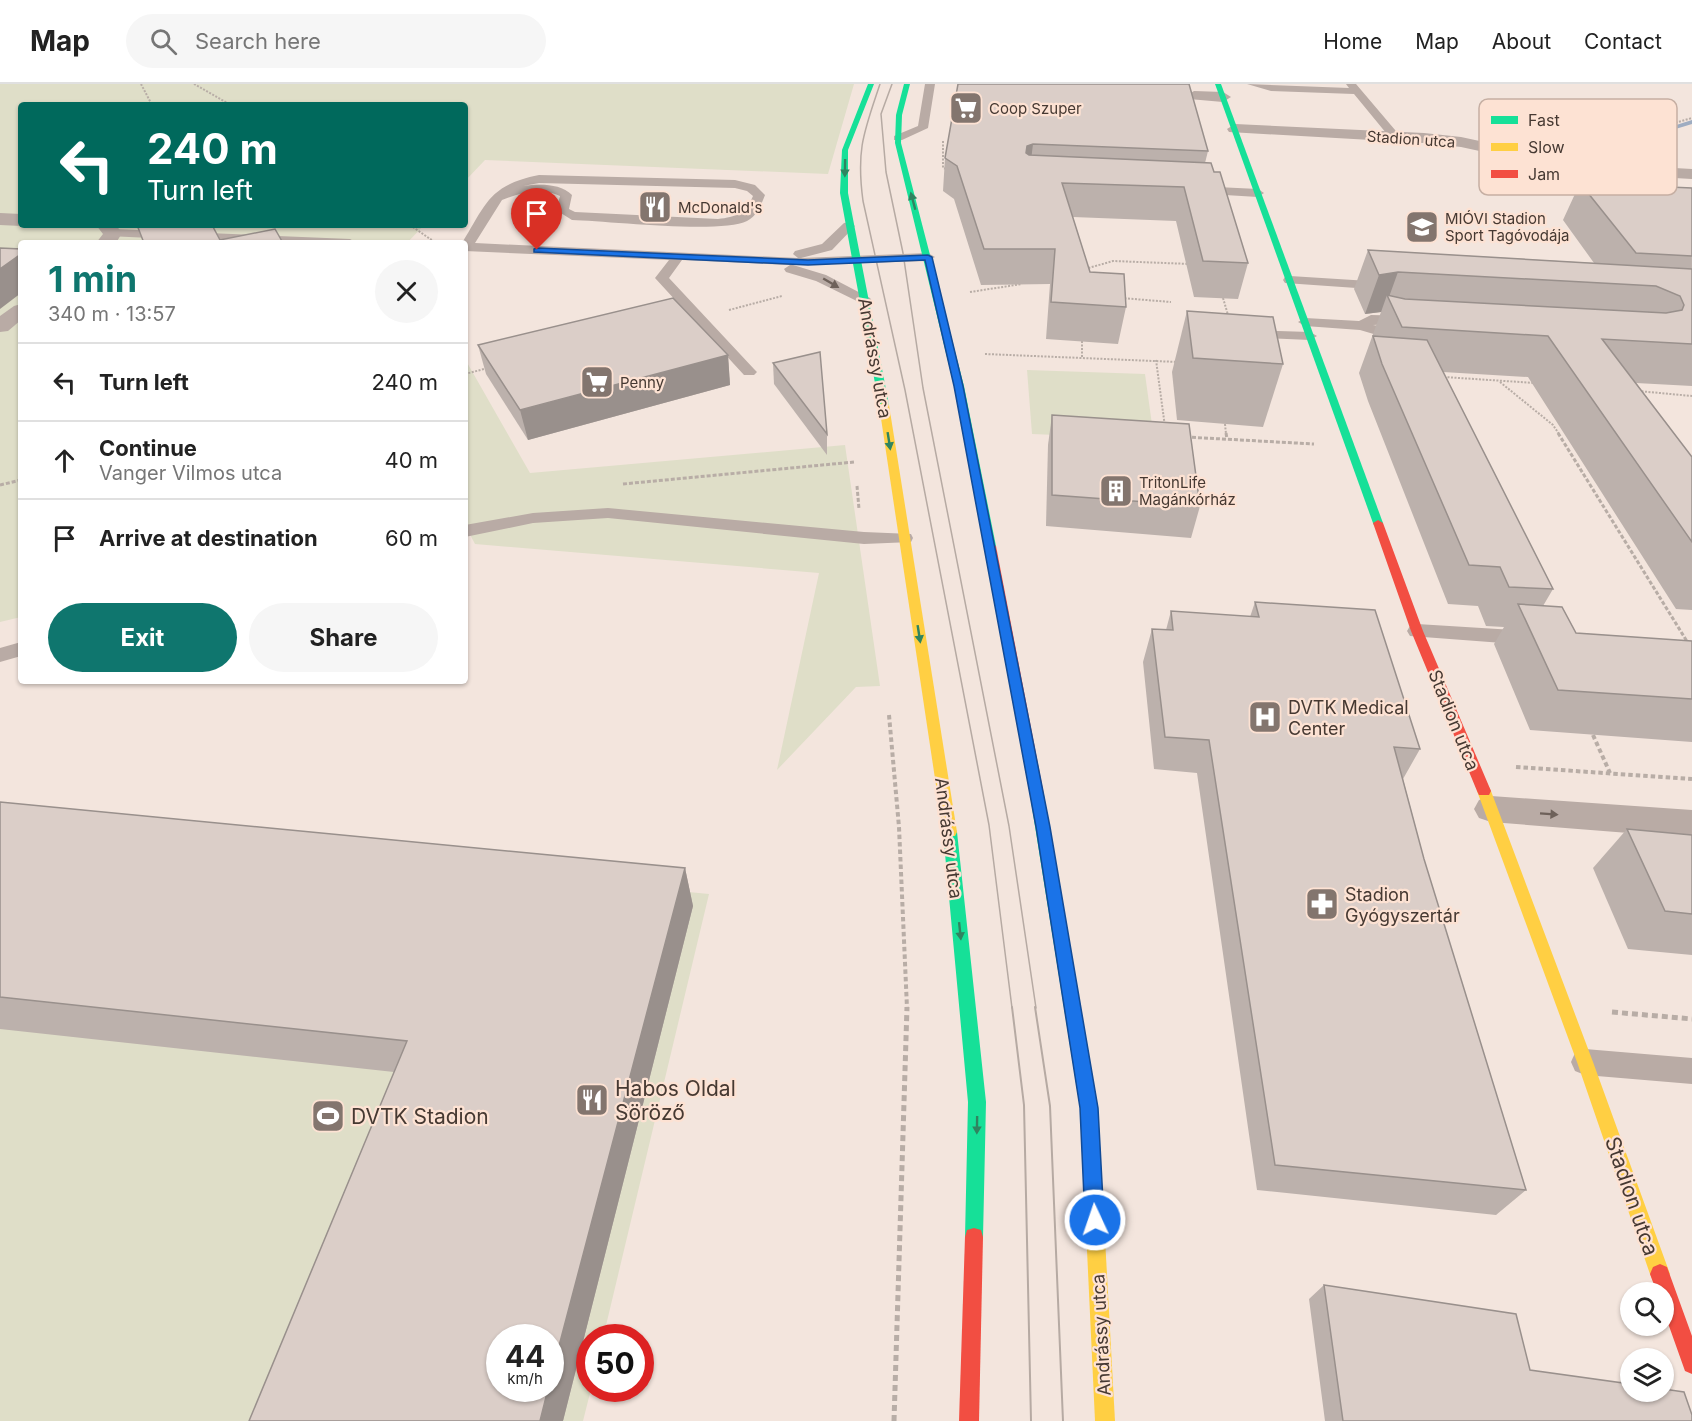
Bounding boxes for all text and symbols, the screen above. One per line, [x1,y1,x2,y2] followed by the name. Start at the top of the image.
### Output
[126,14,546,68] search box
[30,24,90,58] text: Map
[147,25,180,58] icon: search
[195,28,321,54] text: Search here
[1323,29,1382,54] text: Home
[1415,29,1459,54] text: Map
[1492,29,1551,54] text: About
[1584,29,1662,54] text: Contact
[948,90,984,126] supermarket icon: Coop Szuper
[989,99,1082,118] place label: Coop Szuper
[1479,99,1677,195] legend
[1528,110,1560,130] text: Fast
[147,123,278,174] text: 240 m
[48,126,126,204] icon: left
[1366,126,1456,152] street label: Stadion utca
[1528,137,1565,157] text: Slow
[840,159,849,178] one-way arrow
[1528,164,1560,184] text: Jam
[147,174,253,207] text: Turn left
[511,188,562,250] pin
[637,189,673,225] restaurant icon: McDonald's
[908,192,917,210] one-way arrow
[520,197,553,230] icon: arrive
[678,198,763,217] place label: McDonald's
[1404,209,1440,245] school or university icon: MIÓVI Stadion Sport Tagóvodája
[1445,209,1570,245] place label: MIÓVI Stadion Sport Tagóvodája
[48,257,137,301] text: 1 min
[375,260,438,323] button: close
[823,278,840,288] one-way arrow
[854,296,896,420] street label: Andrássy utca
[48,302,176,326] text: 340 m · 13:57
[579,364,615,400] supermarket icon: Penny
[48,366,81,399] icon: left
[99,369,189,395] text: Turn left
[371,369,438,395] text: 240 m
[620,373,665,392] place label: Penny
[885,432,894,451] one-way arrow
[99,435,197,461] text: Continue
[48,444,81,477] icon: ahead
[384,447,438,473] text: 40 m
[99,461,282,485] text: Vanger Vilmos utca
[1098,473,1134,509] building icon: TritonLife Magánkórház
[1139,473,1236,509] place label: TritonLife Magánkórház
[48,522,81,555] icon: arrive
[99,525,318,551] text: Arrive at destination
[385,525,438,551] text: 60 m
[48,603,237,672] button: Exit
[249,603,438,672] button: Share
[915,624,924,643] one-way arrow
[1424,667,1484,773] street label: Stadion utca
[1288,697,1409,739] place label: DVTK Medical Center
[1247,699,1283,735] hospital icon: DVTK Medical Center
[931,776,967,900] street label: Andrássy utca
[1540,809,1559,818] one-way arrow
[1345,884,1460,926] place label: Stadion Gyógyszertár
[1304,886,1340,922] pharmacy icon: Stadion Gyógyszertár
[955,921,965,940] one-way arrow
[615,1076,736,1125] place label: Habos Oldal Söröző
[574,1082,610,1118] restaurant icon: Habos Oldal Söröző
[310,1098,346,1134] sports icon: DVTK Stadion
[351,1104,489,1129] place label: DVTK Stadion
[972,1115,981,1134] one-way arrow
[1600,1133,1664,1259] street label: Stadion utca
[1063,1188,1127,1252] position arrow
[1087,1274,1115,1396] street label: Andrássy utca
[1620,1282,1674,1402] map controls
[1620,1282,1674,1336] button: search
[576,1324,654,1402] speed limit sign: 50
[505,1338,545,1374] text: 44
[1620,1348,1674,1402] button: layers
[507,1369,543,1388] text: km/h

